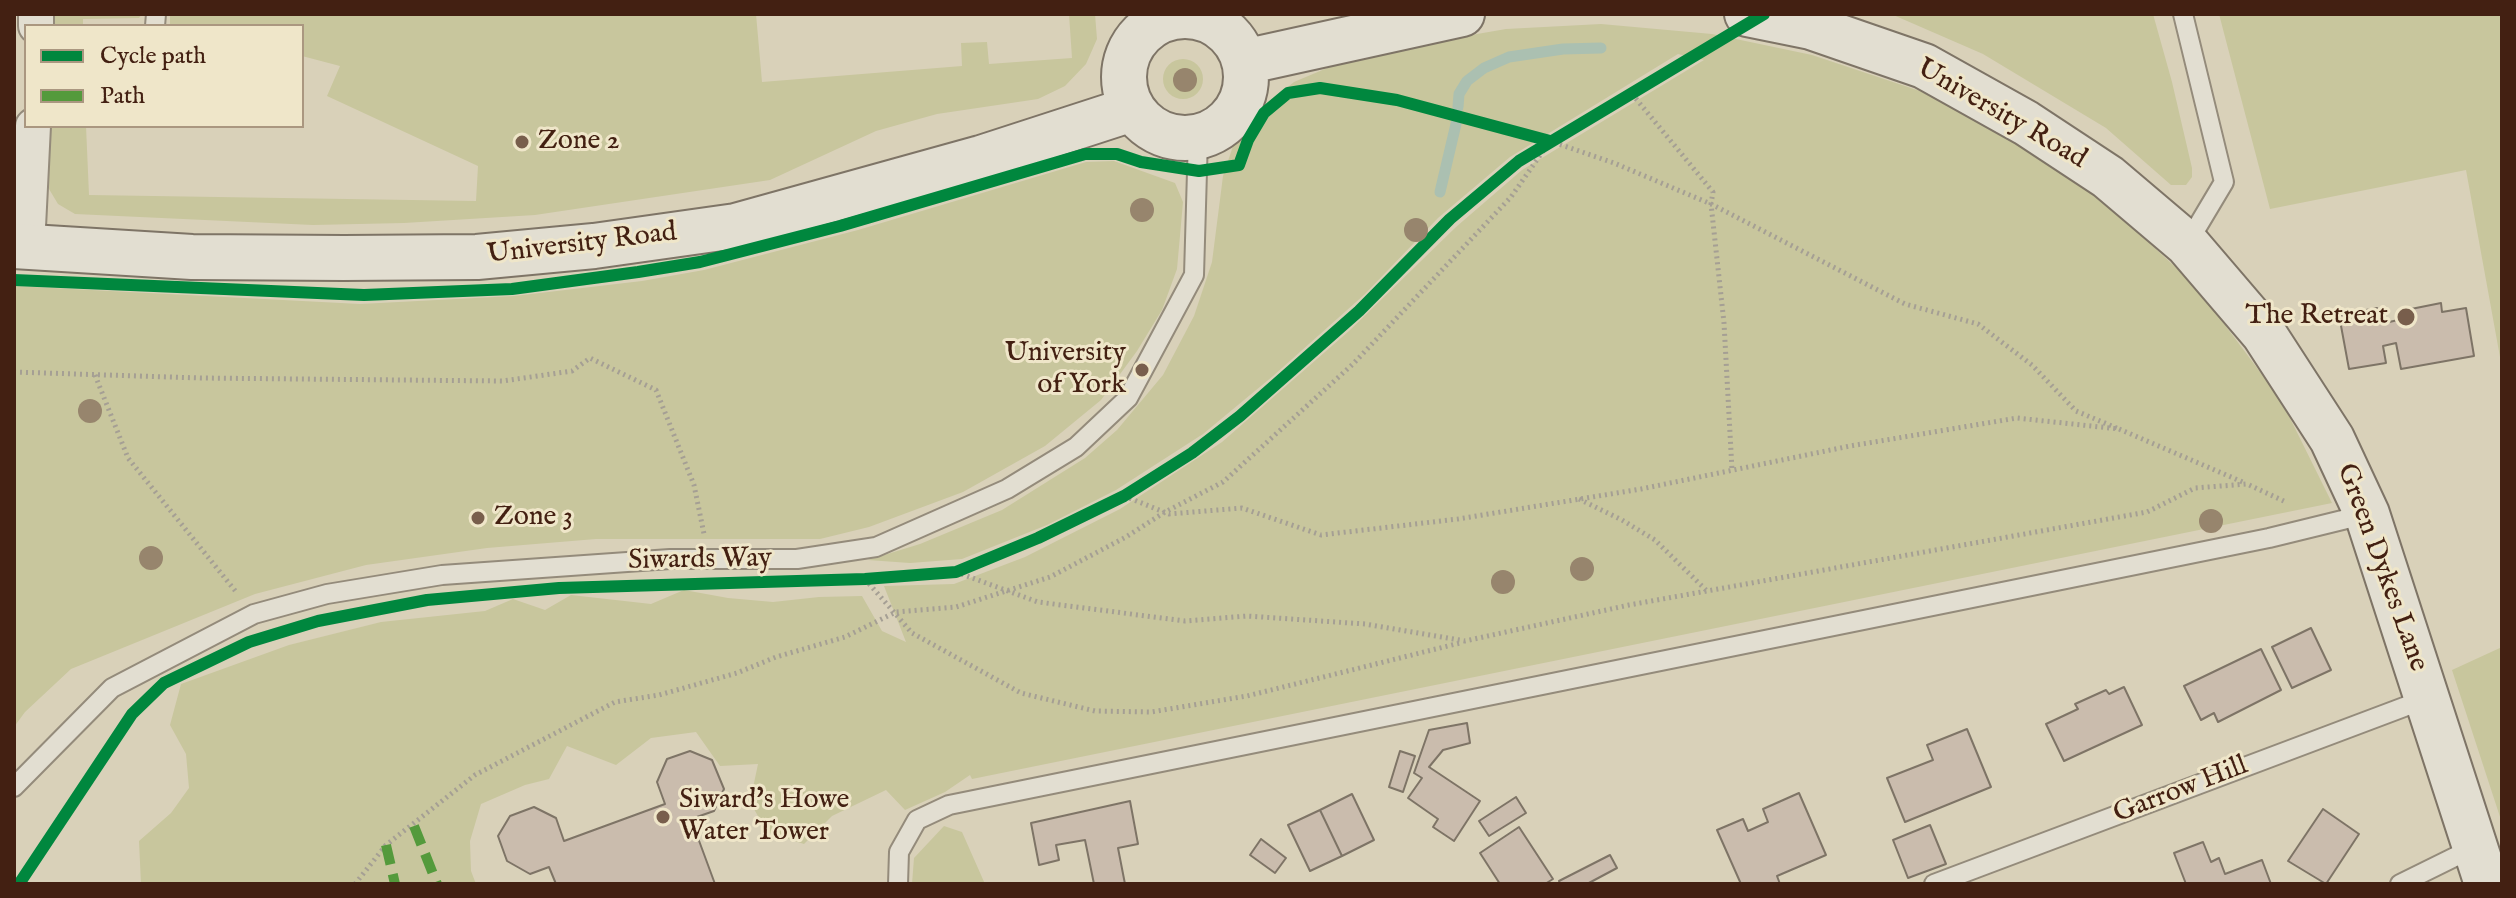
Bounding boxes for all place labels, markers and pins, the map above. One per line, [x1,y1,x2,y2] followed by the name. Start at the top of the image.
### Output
[538,125,620,159] place label: Zone 2
[513,133,531,151] marker: Zone 2
[2245,300,2388,334] place label: The Retreat
[2395,306,2417,328] marker: The Retreat
[1005,337,1126,403] place label: University of York
[1133,361,1151,379] marker: University of York
[494,501,573,535] place label: Zone 3
[469,509,487,527] marker: Zone 3
[679,784,849,850] place label: Siward's Howe Water Tower
[654,808,672,826] marker: Siward's Howe Water Tower

